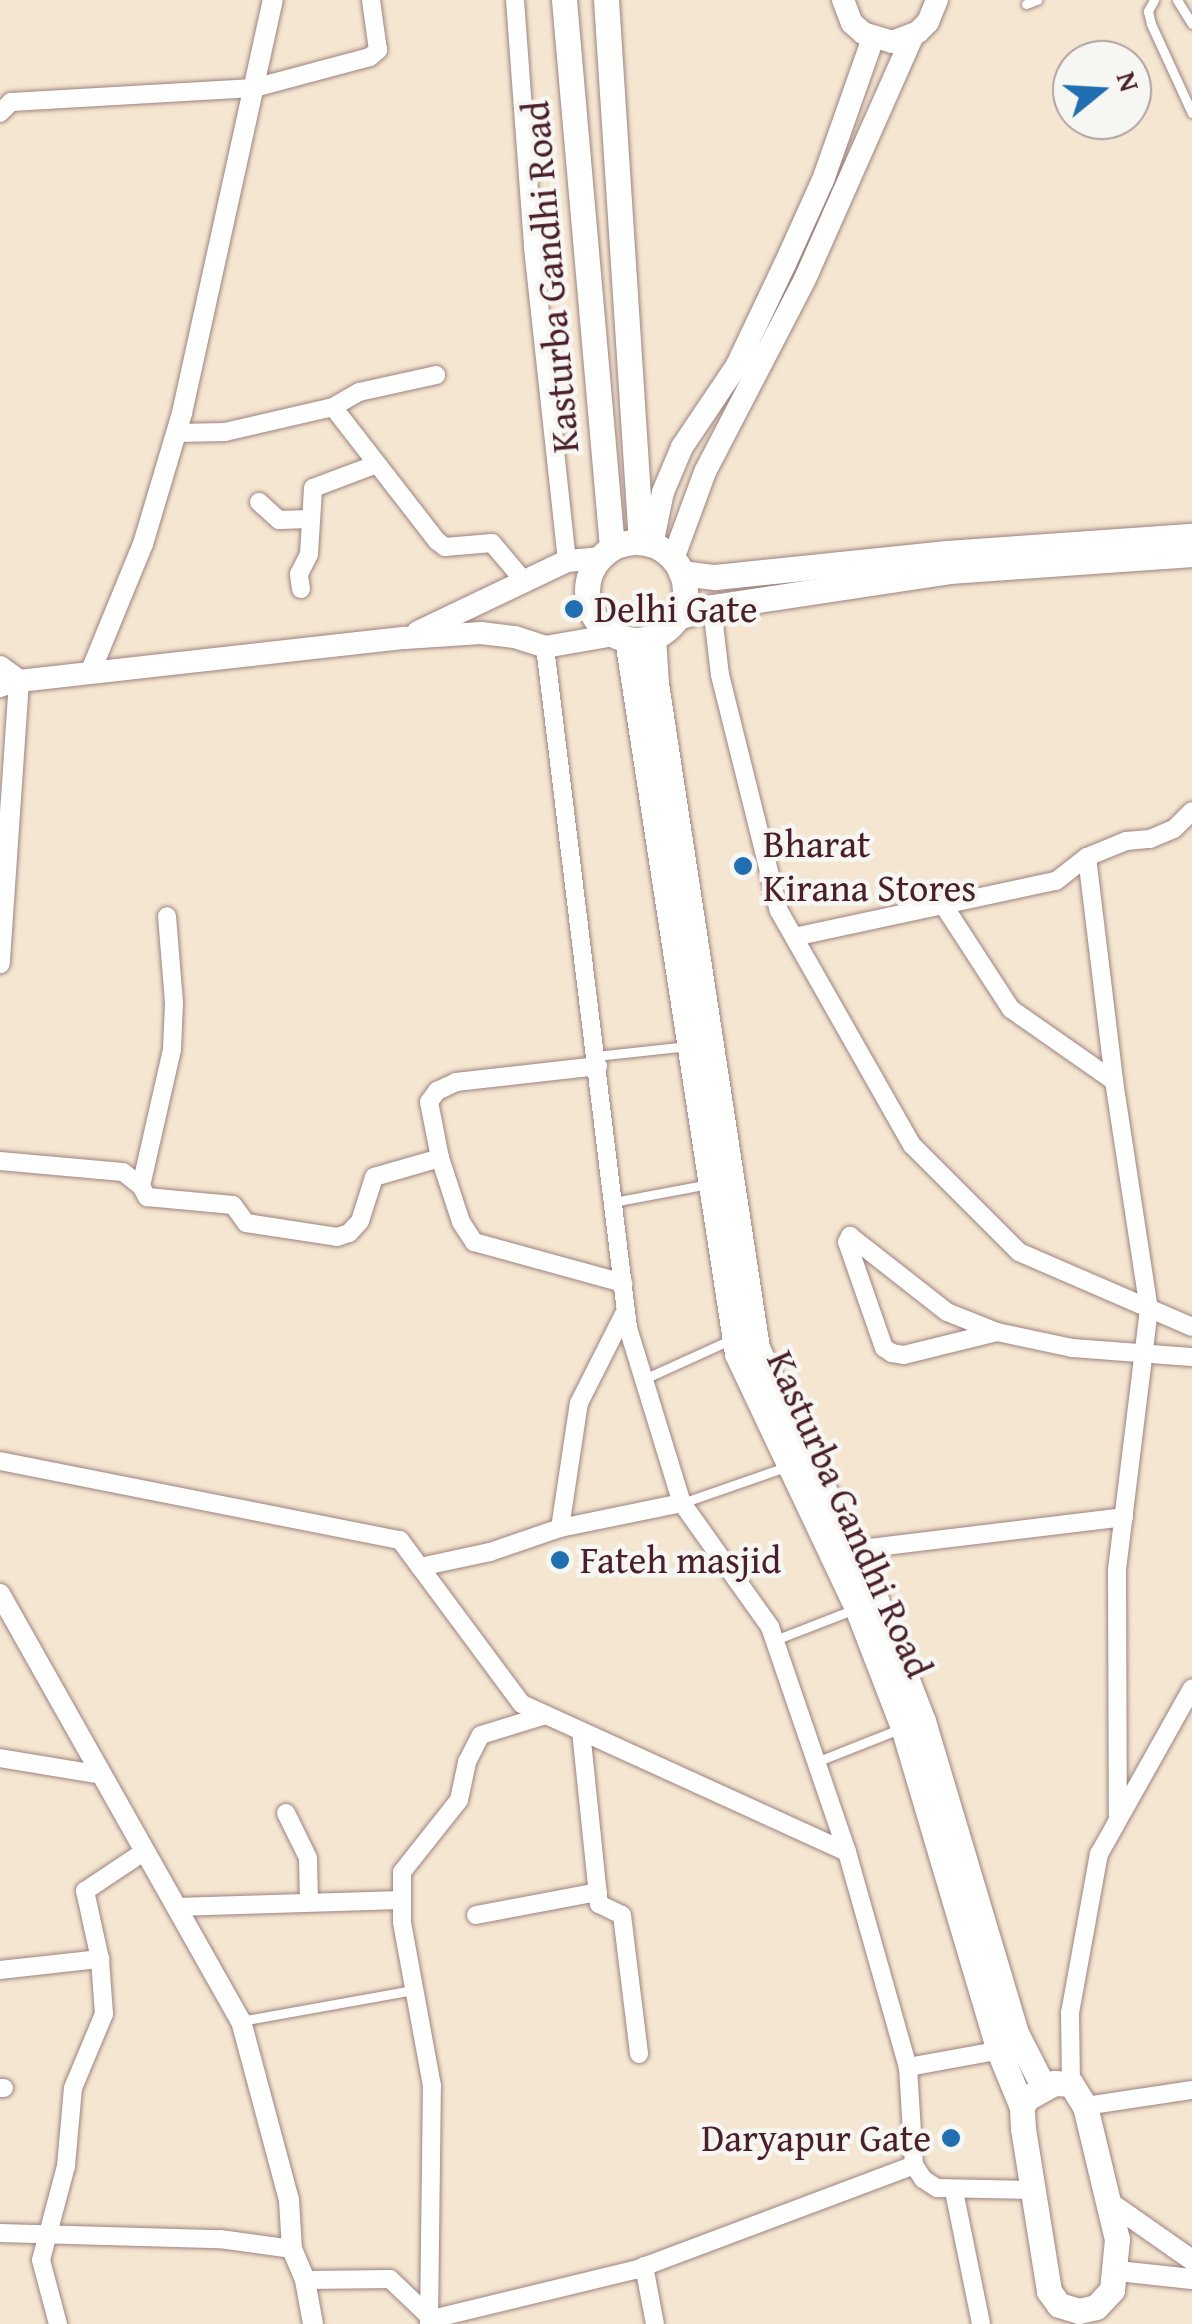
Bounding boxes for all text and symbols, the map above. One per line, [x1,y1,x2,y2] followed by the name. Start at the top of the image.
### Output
[1052,40,1152,140] north arrow
[1107,66,1151,96] text: N
[512,99,588,455] street label: Kasturba Gandhi Road
[594,586,758,632] place label: Delhi Gate
[563,598,585,620] marker: Delhi Gate
[763,821,976,911] place label: Bharat Kirana Stores
[732,855,754,877] marker: Bharat Kirana Stores
[757,1343,943,1685] street label: Kasturba Gandhi Road
[580,1537,781,1583] place label: Fateh masjid
[549,1549,571,1571] marker: Fateh masjid
[701,2115,931,2161] place label: Daryapur Gate
[940,2127,962,2149] marker: Daryapur Gate

